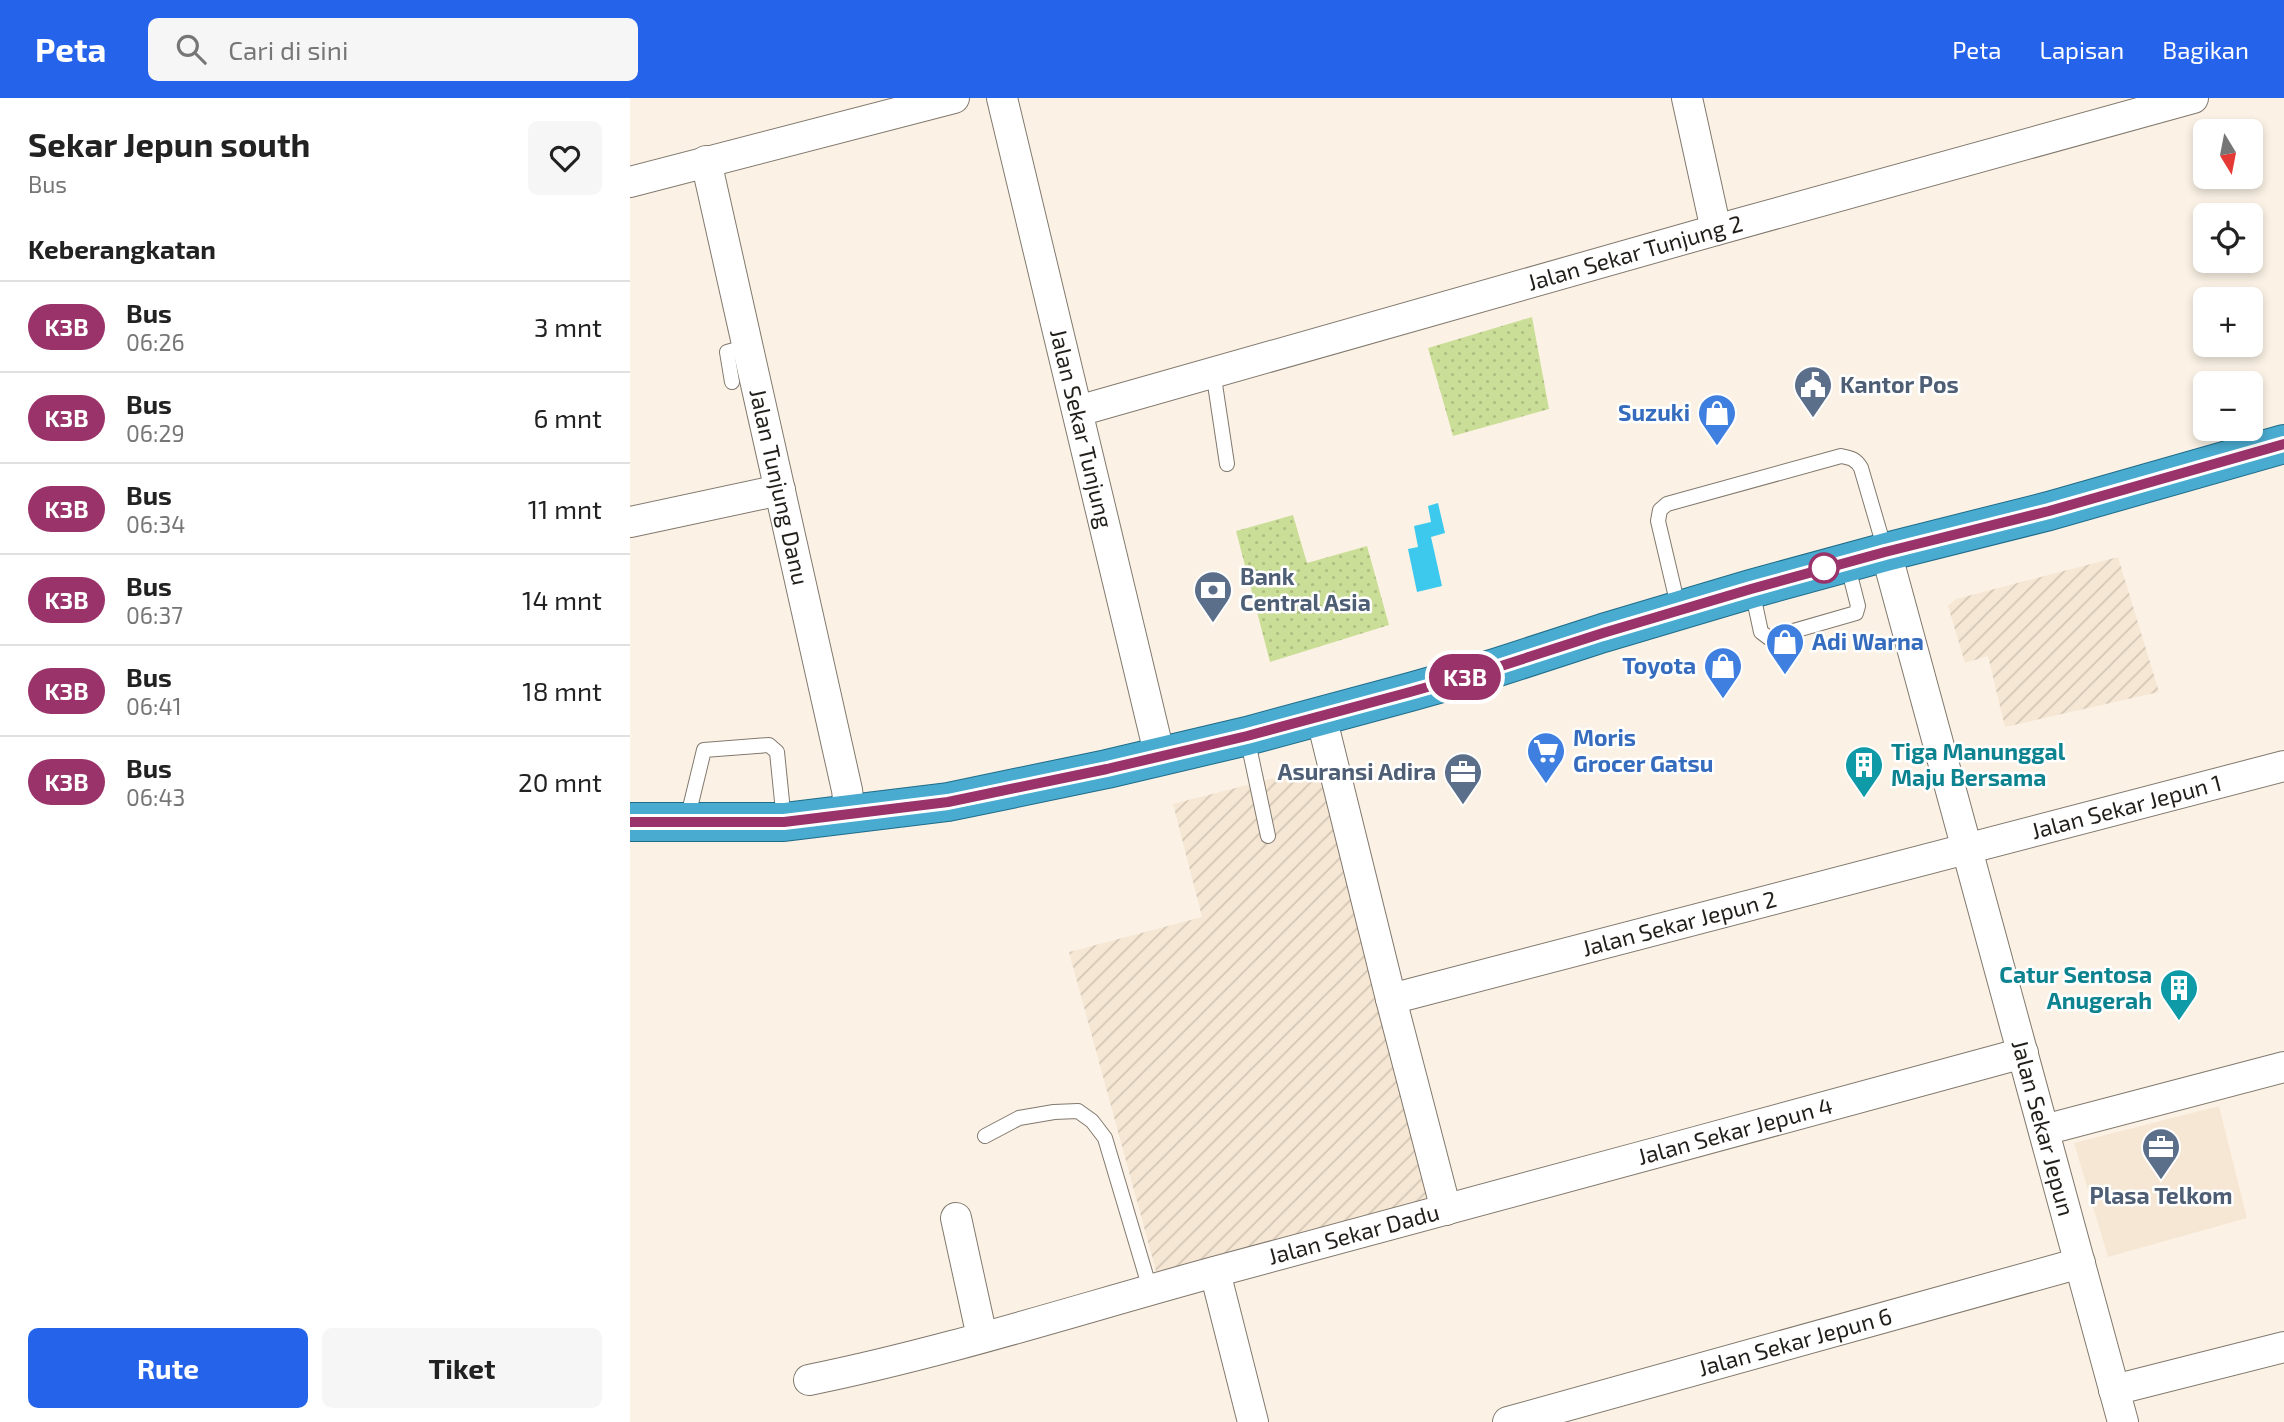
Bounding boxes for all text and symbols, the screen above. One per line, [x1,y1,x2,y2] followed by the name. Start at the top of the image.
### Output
[148,18,638,81] search box
[35,29,106,69] text: Peta
[172,30,210,68] icon: search
[228,34,348,65] text: Cari di sini
[1952,35,2002,64] text: Peta
[2040,35,2124,64] text: Lapisan
[2162,35,2249,64] text: Bagikan
[2193,119,2263,189] north arrow
[2193,119,2263,441] map controls
[528,121,602,195] button: heart
[28,124,310,164] text: Sekar Jepun south
[28,170,67,198] text: Bus
[2193,203,2263,273] button: locate
[1524,208,1746,296] street label: Jalan Sekar Tunjung 2
[28,233,216,264] text: Keberangkatan
[2193,287,2263,357] button: +
[126,297,172,328] text: Bus
[534,311,602,342] text: 3 mnt
[44,312,89,341] text: K3B
[1045,326,1120,531] street label: Jalan Sekar Tunjung
[126,328,185,356] text: 06:26
[1792,364,1834,419] public building icon: Kantor Pos
[1840,370,1959,398] place label: Kantor Pos
[2193,371,2263,441] button: −
[744,386,816,588] street label: Jalan Tunjung Danu
[126,388,172,419] text: Bus
[1696,392,1738,447] shop icon: Suzuki
[1618,398,1690,426] place label: Suzuki
[534,402,602,433] text: 6 mnt
[44,403,89,432] text: K3B
[126,419,185,447] text: 06:29
[126,479,172,510] text: Bus
[528,493,602,524] text: 11 mnt
[44,494,89,523] text: K3B
[126,510,185,538] text: 06:34
[1809,553,1839,583] unlabelled marker
[1240,562,1371,616] place label: Bank Central Asia
[1192,569,1234,624] bank icon: Bank Central Asia
[126,570,172,601] text: Bus
[522,584,602,615] text: 14 mnt
[44,585,89,614] text: K3B
[126,601,183,629] text: 06:37
[1764,621,1806,676] shop icon: Adi Warna
[1812,627,1924,655] place label: Adi Warna
[1702,645,1744,700] shop icon: Toyota
[1622,651,1696,679] place label: Toyota
[1425,654,1505,700] line badge: K3B
[126,661,172,692] text: Bus
[1443,662,1487,691] text: K3B
[522,675,602,706] text: 18 mnt
[44,676,89,705] text: K3B
[126,692,182,720] text: 06:41
[1573,723,1713,777] place label: Moris Grocer Gatsu
[1525,730,1567,785] supermarket icon: Moris Grocer Gatsu
[1891,737,2066,791] place label: Tiga Manunggal Maju Bersama
[1843,744,1885,799] building icon: Tiga Manunggal Maju Bersama
[1442,751,1484,806] office icon: Asuransi Adira
[126,752,172,783] text: Bus
[1277,757,1436,785] place label: Asuransi Adira
[518,766,602,797] text: 20 mnt
[44,767,89,796] text: K3B
[2028,768,2224,844] street label: Jalan Sekar Jepun 1
[126,783,185,811] text: 06:43
[1579,884,1779,962] street label: Jalan Sekar Jepun 2
[1999,960,2152,1014] place label: Catur Sentosa Anugerah
[2158,967,2200,1022] building icon: Catur Sentosa Anugerah
[2007,1036,2081,1219] street label: Jalan Sekar Jepun
[1634,1090,1835,1170] street label: Jalan Sekar Jepun 4
[2140,1126,2182,1181] office icon: Plasa Telkom
[2090,1181,2232,1209] place label: Plasa Telkom
[1265,1197,1442,1270] street label: Jalan Sekar Dadu
[1695,1301,1895,1381] street label: Jalan Sekar Jepun 6
[28,1328,308,1408] button: Rute
[322,1328,602,1408] button: Tiket

